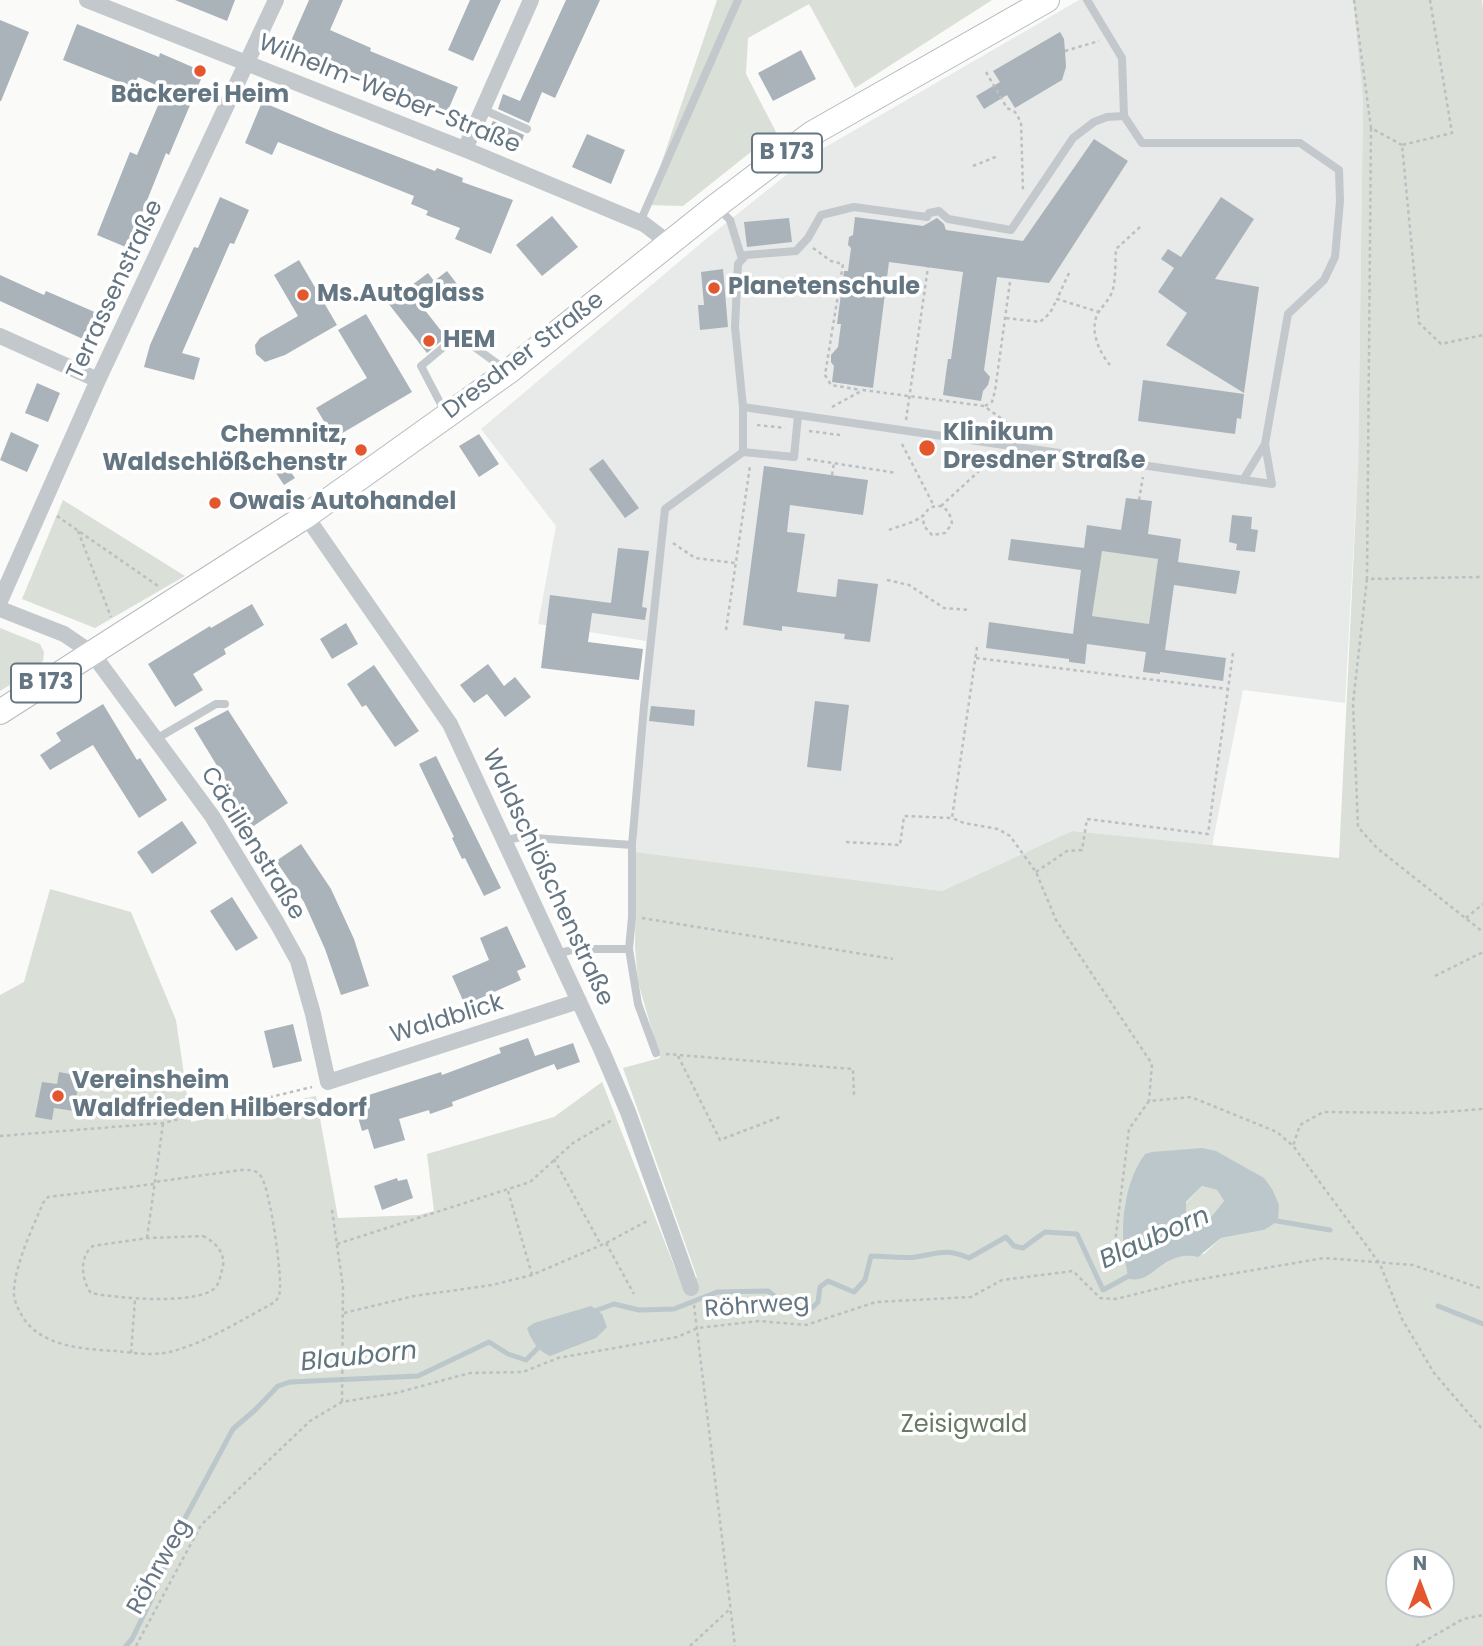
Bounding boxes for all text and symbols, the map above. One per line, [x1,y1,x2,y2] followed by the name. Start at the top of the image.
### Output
[254,29,524,161] street label: Wilhelm-Weber-Straße
[192,63,208,79] marker: Bäckerei Heim
[111,82,289,110] place label: Bäckerei Heim
[752,134,822,172] road number: B 173
[62,196,170,384] street label: Terrassenstraße
[728,274,920,302] place label: Planetenschule
[706,280,722,296] marker: Planetenschule
[317,281,485,309] place label: Ms.Autoglass
[438,286,610,426] street label: Dresdner Straße
[295,287,311,303] marker: Ms.Autoglass
[443,327,496,355] place label: HEM
[421,333,437,349] marker: HEM
[943,420,1146,476] place label: Klinikum Dresdner Straße
[102,422,347,478] place label: Chemnitz, Waldschlößchenstr
[917,438,937,458] marker: Klinikum Dresdner Straße
[353,442,369,458] marker: Chemnitz, Waldschlößchenstr
[229,489,456,517] place label: Owais Autohandel
[207,495,223,511] marker: Owais Autohandel
[11,664,81,702] road number: B 173
[475,745,619,1011] street label: Waldschlößchenstraße
[193,762,311,926] street label: Cäcilienstraße
[387,989,507,1051] street label: Waldblick
[72,1068,367,1124] place label: Vereinsheim Waldfrieden Hilbersdorf
[50,1088,66,1104] marker: Vereinsheim Waldfrieden Hilbersdorf
[1095,1201,1215,1277] water label: Blauborn
[704,1289,810,1325] street label: Röhrweg
[299,1336,419,1380] water label: Blauborn
[901,1412,1027,1440] park label: Zeisigwald
[122,1514,198,1620] street label: Röhrweg
[1385,1548,1455,1618] north arrow
[1413,1550,1427,1577] text: N

